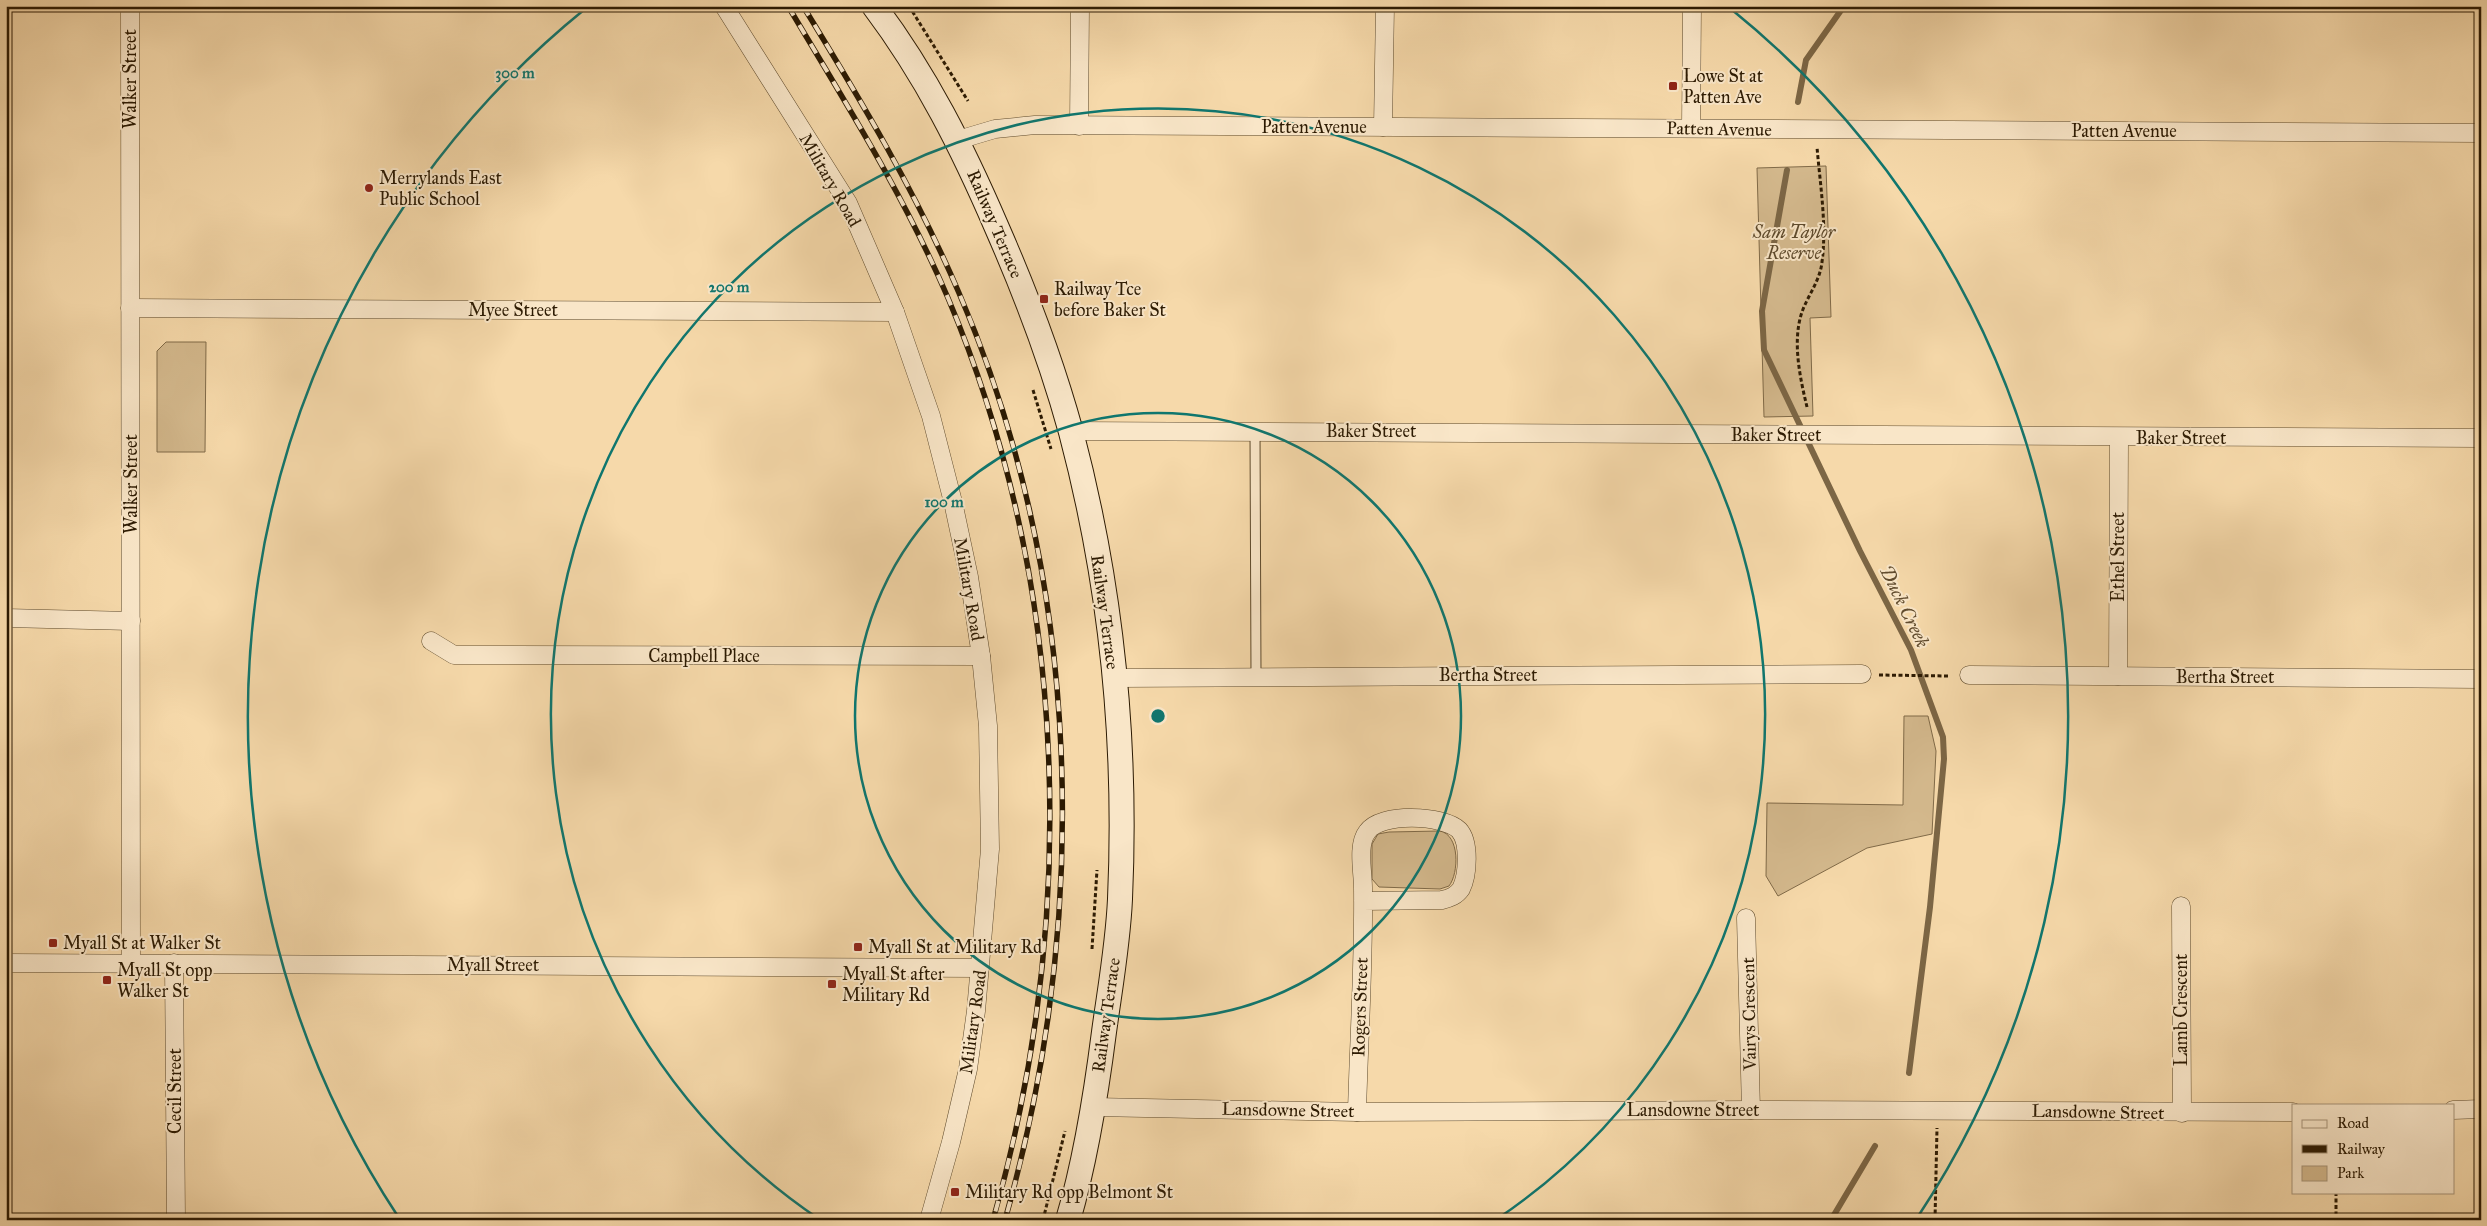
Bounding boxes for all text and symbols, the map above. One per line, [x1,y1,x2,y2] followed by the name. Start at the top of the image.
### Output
[119,29,141,129] street label: Walker Street
[495,64,535,83] text: 300 m
[1683,65,1764,108] place label: Lowe St at Patten Ave
[1667,80,1679,92] marker: Lowe St at Patten Ave
[1261,116,1367,138] street label: Patten Avenue
[1666,117,1772,141] street label: Patten Avenue
[2071,120,2177,142] street label: Patten Avenue
[794,129,866,231] street label: Military Road
[962,166,1028,282] street label: Railway Terrace
[379,167,502,210] place label: Merrylands East Public School
[363,182,375,194] marker: Merrylands East Public School
[1752,221,1837,264] park label: Sam Taylor Reserve
[709,278,750,296] text: 200 m
[1054,278,1166,321] place label: Railway Tce before Baker St
[1038,293,1050,305] marker: Railway Tce before Baker St
[468,299,559,321] street label: Myee Street
[1326,420,1417,442] street label: Baker Street
[1731,424,1822,446] street label: Baker Street
[2136,427,2227,449] street label: Baker Street
[120,434,142,534] street label: Walker Street
[924,493,964,511] text: 100 m
[2107,511,2129,602] street label: Ethel Street
[949,536,989,642] street label: Military Road
[1086,553,1124,671] street label: Railway Terrace
[1875,561,1935,652] water label: Duck Creek
[648,645,760,667] street label: Campbell Place
[1439,664,1538,686] street label: Bertha Street
[2176,666,2275,688] street label: Bertha Street
[1149,707,1167,725] centre of rings
[63,932,222,954] place label: Myall St at Walker St
[868,936,1042,958] place label: Myall St at Military Rd
[47,937,59,949] marker: Myall St at Walker St
[852,941,864,953] marker: Myall St at Military Rd
[2170,953,2192,1066] street label: Lamb Crescent
[447,954,540,976] street label: Myall Street
[1087,956,1125,1074] street label: Railway Terrace
[1347,956,1374,1057] street label: Rogers Street
[1737,956,1761,1072] street label: Vairys Crescent
[117,959,213,1002] place label: Myall St opp Walker St
[842,963,945,1006] place label: Myall St after Military Rd
[955,969,991,1075] street label: Military Road
[101,974,113,986] marker: Myall St opp Walker St
[826,978,838,990] marker: Myall St after Military Rd
[164,1047,186,1134] street label: Cecil Street
[1221,1098,1355,1122] street label: Lansdowne Street
[1627,1099,1760,1121] street label: Lansdowne Street
[2031,1100,2165,1124] street label: Lansdowne Street
[2292,1104,2454,1194] legend
[2337,1114,2369,1132] text: Road
[2337,1140,2386,1158] text: Railway
[2337,1164,2364,1182] text: Park
[965,1181,1174,1203] place label: Military Rd opp Belmont St
[949,1186,961,1198] marker: Military Rd opp Belmont St

